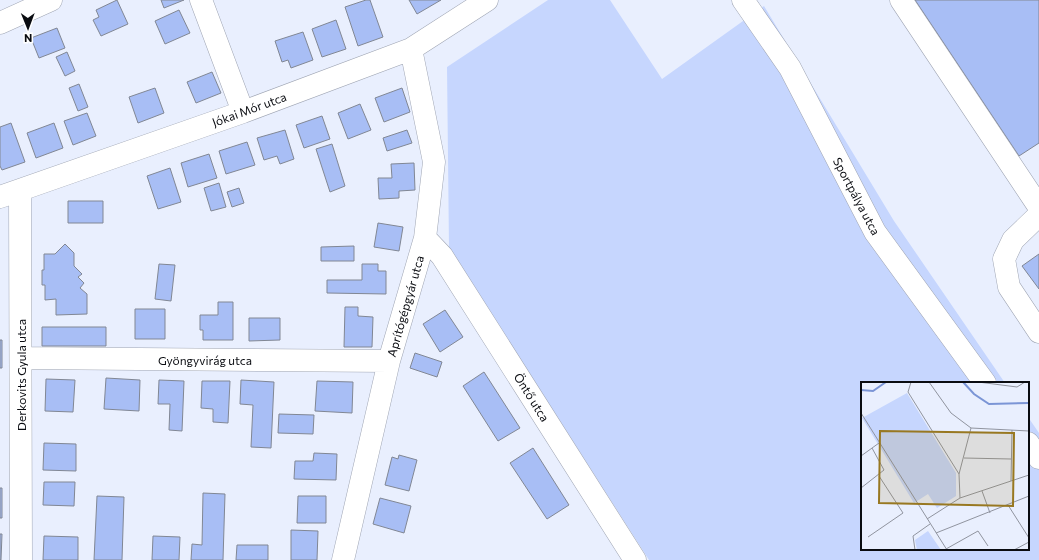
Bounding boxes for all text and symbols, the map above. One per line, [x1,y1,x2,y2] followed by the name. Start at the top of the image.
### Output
[8,8,48,48] north arrow
[24,32,32,45] text: N
[210,89,289,130] street label: Jókai Mór utca
[831,155,883,237] street label: Sportpálya utca
[384,254,426,358] street label: Aprítógépgyár utca
[14,319,28,431] street label: Derkovits Gyula utca
[158,353,252,367] street label: Gyöngyvirág utca
[512,370,552,424] street label: Öntő utca
[861,382,1029,550] inset map

